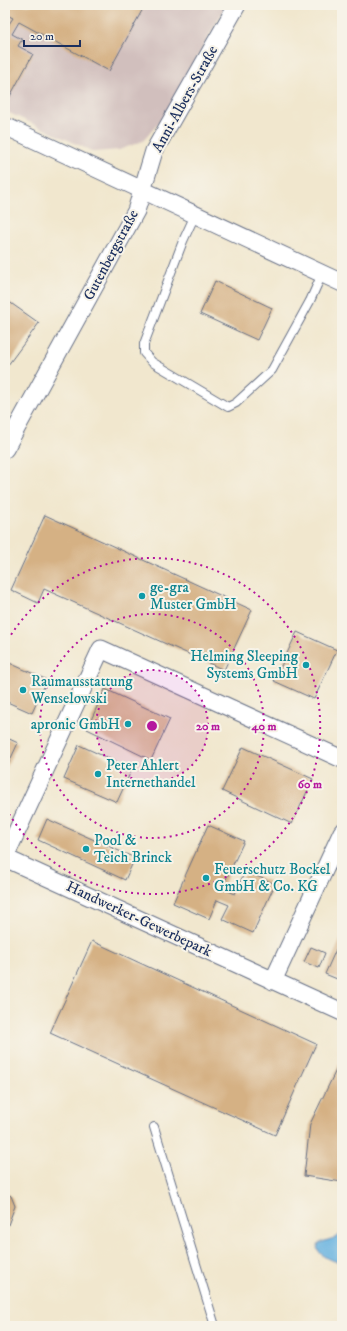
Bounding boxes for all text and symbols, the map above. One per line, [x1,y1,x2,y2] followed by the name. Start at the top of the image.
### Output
[24,22,80,48] scale bar
[30,29,54,44] text: 20 m
[148,42,222,156] street label: Anni-Albers-Straße
[79,207,143,303] street label: Gutenbergstraße
[150,578,237,614] place label: ge-gra Muster GmbH
[137,591,147,601] marker: ge-gra Muster GmbH
[190,647,299,683] place label: Helming Sleeping Systems GmbH
[301,660,311,670] marker: Helming Sleeping Systems GmbH
[30,672,133,708] place label: Raumausstattung Wenselowski
[18,685,28,695] marker: Raumausstattung Wenselowski
[31,715,120,734] place label: apronic GmbH
[123,719,133,729] marker: apronic GmbH
[145,719,159,733] centre of rings
[196,719,220,734] text: 20 m
[251,719,276,734] text: 40 m
[106,756,196,792] place label: Peter Ahlert Internethandel
[93,769,103,779] marker: Peter Ahlert Internethandel
[298,777,322,792] text: 60 m
[94,831,173,867] place label: Pool & Teich Brinck
[81,844,91,854] marker: Pool & Teich Brinck
[214,860,331,896] place label: Feuerschutz Bockel GmbH & Co. KG
[201,873,211,883] marker: Feuerschutz Bockel GmbH & Co. KG
[63,877,215,961] street label: Handwerker-Gewerbepark

